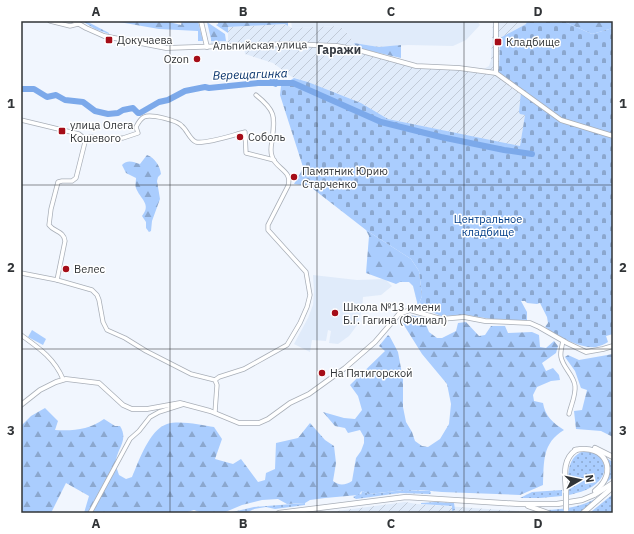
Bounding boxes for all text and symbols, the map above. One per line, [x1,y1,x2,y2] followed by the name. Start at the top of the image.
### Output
[92,3,101,20] text: A
[239,3,248,20] text: B
[387,3,396,20] text: C
[533,3,543,20] text: D
[117,33,173,47] place label: Докучаева
[104,35,114,45] marker: Докучаева
[506,35,560,49] place label: Кладбище
[213,37,308,53] street label: Альпийская улица
[493,37,503,47] marker: Кладбище
[317,42,361,57] district label: Гаражи
[164,52,189,66] place label: Ozon
[192,54,202,64] marker: Ozon
[212,65,288,83] water label: Верещагинка
[7,95,15,112] text: 1
[619,95,627,112] text: 1
[70,118,134,145] place label: улица Олега Кошевого
[57,126,67,136] marker: улица Олега Кошевого
[248,130,286,144] place label: Соболь
[235,132,245,142] marker: Соболь
[302,164,388,191] place label: Памятник Юрию Старченко
[289,172,299,182] marker: Памятник Юрию Старченко
[454,212,522,239] park label: Центральное кладбище
[7,259,15,276] text: 2
[619,259,627,276] text: 2
[74,262,105,276] place label: Велес
[61,264,71,274] marker: Велес
[343,300,447,327] place label: Школа №13 имени Б.Г. Гагина (Филиал)
[330,308,340,318] marker: Школа №13 имени Б.Г. Гагина (Филиал)
[330,366,413,380] place label: На Пятигорской
[317,368,327,378] marker: На Пятигорской
[7,422,15,439] text: 3
[619,422,627,439] text: 3
[560,460,600,500] north arrow
[582,473,597,483] text: N
[92,515,101,532] text: A
[239,515,248,532] text: B
[387,515,396,532] text: C
[533,515,543,532] text: D

